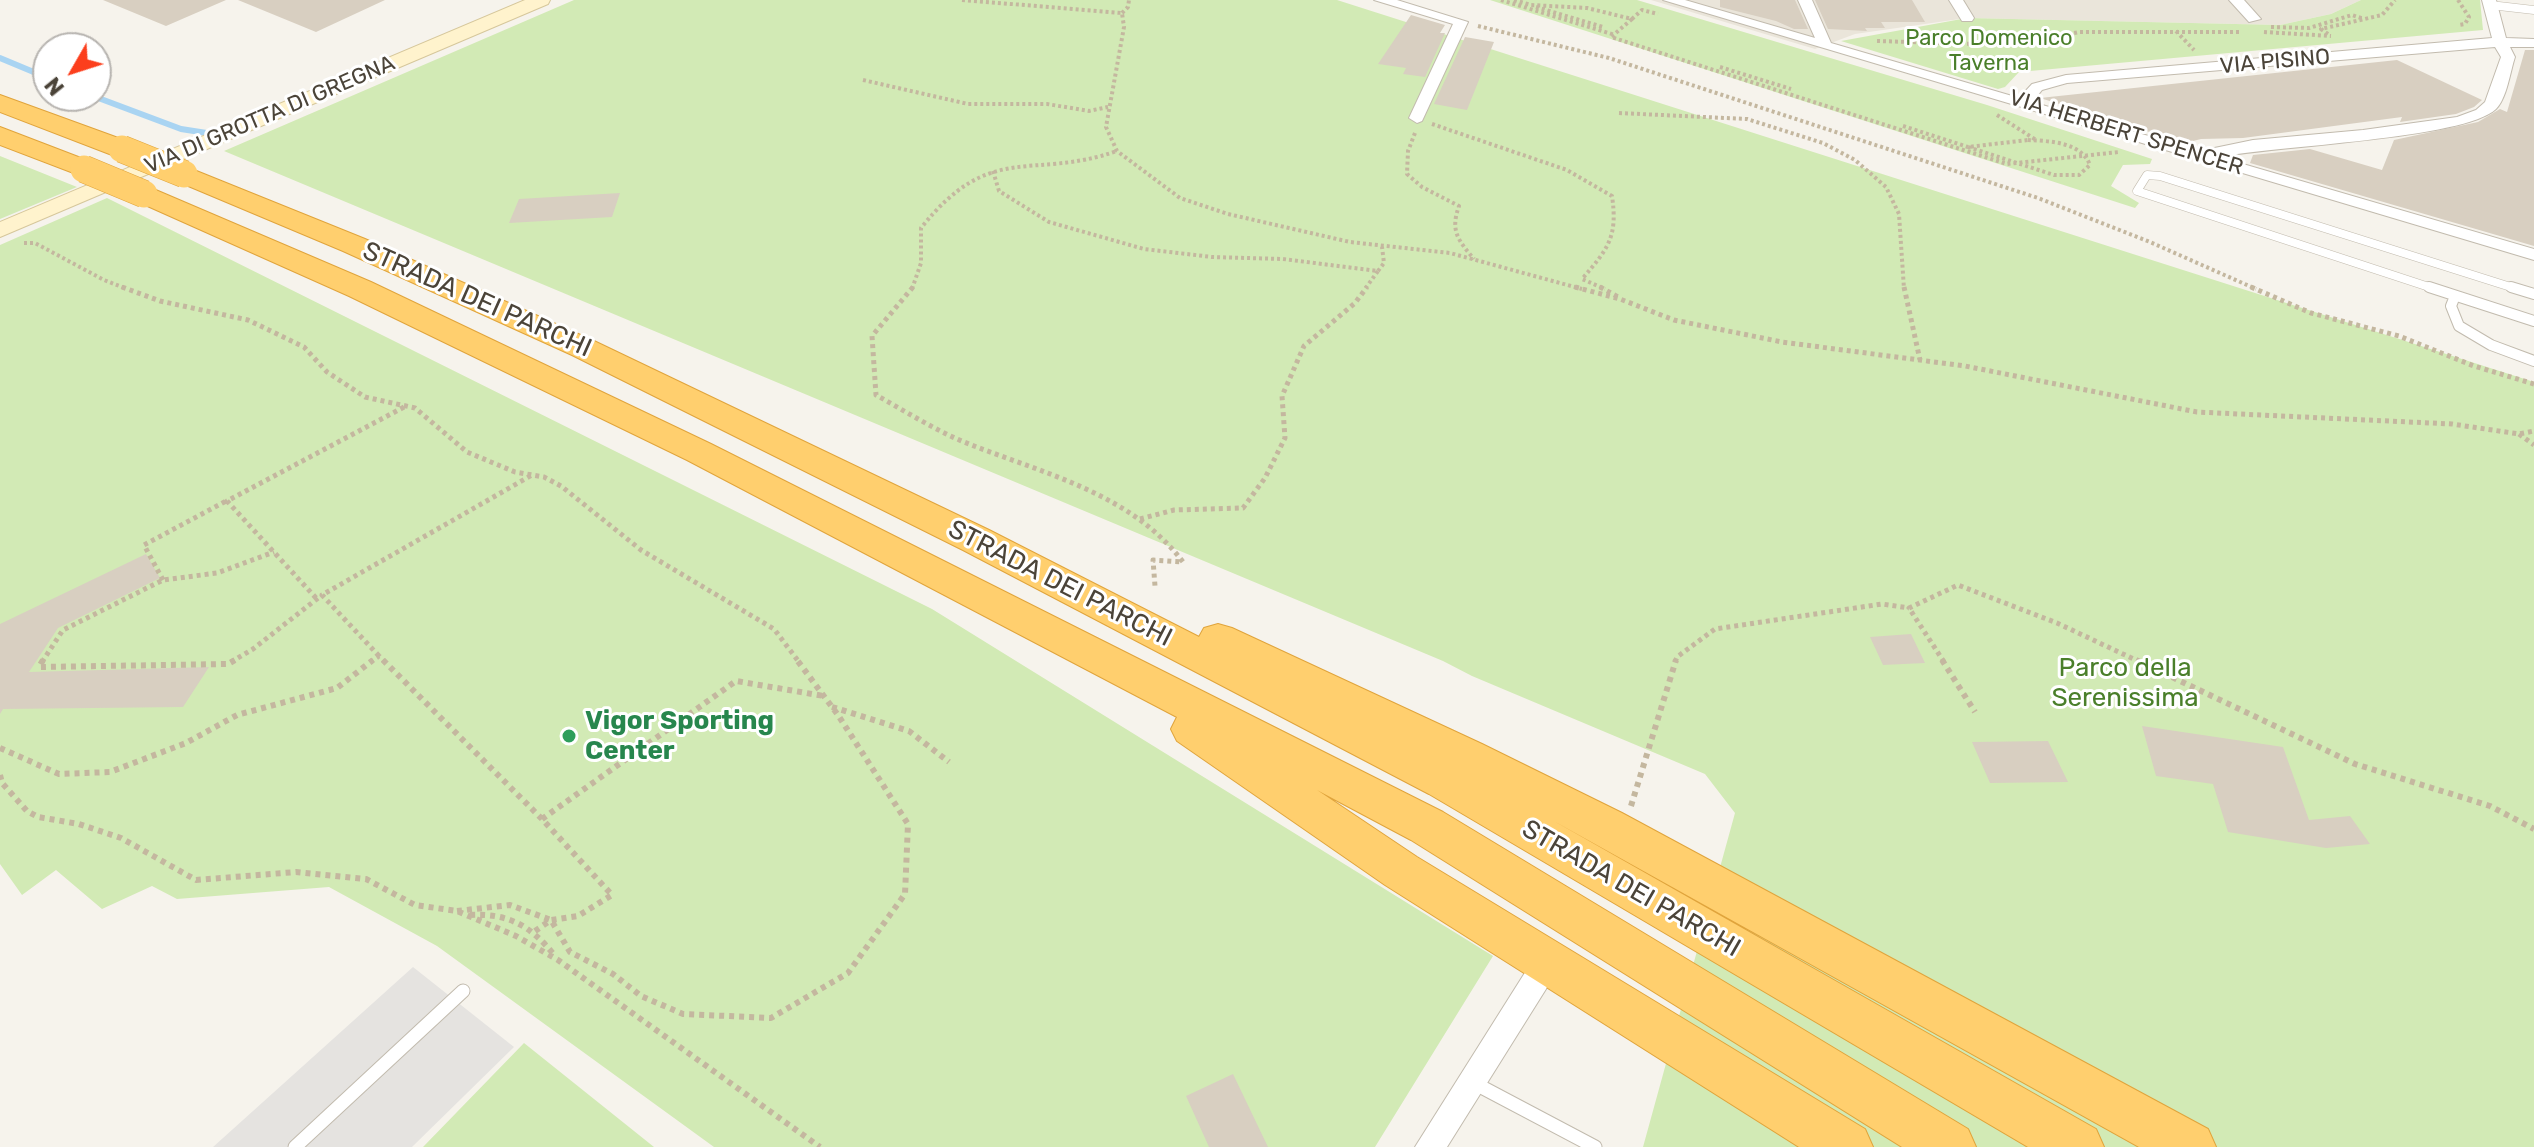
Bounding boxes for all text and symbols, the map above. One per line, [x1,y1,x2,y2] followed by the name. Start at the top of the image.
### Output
[1905,26,2073,78] park label: Parco Domenico Taverna
[32,32,112,112] north arrow
[2219,44,2331,80] street label: VIA PISINO
[141,50,399,180] street label: VIA DI GROTTA DI GREGNA
[39,72,70,101] text: N
[2006,85,2246,181] street label: VIA HERBERT SPENCER
[358,236,596,364] street label: STRADA DEI PARCHI
[943,514,1177,654] street label: STRADA DEI PARCHI
[2051,652,2199,714] park label: Parco della Serenissima
[585,705,774,766] place label: Vigor Sporting Center
[560,727,578,745] marker: Vigor Sporting Center
[1516,814,1746,964] street label: STRADA DEI PARCHI

